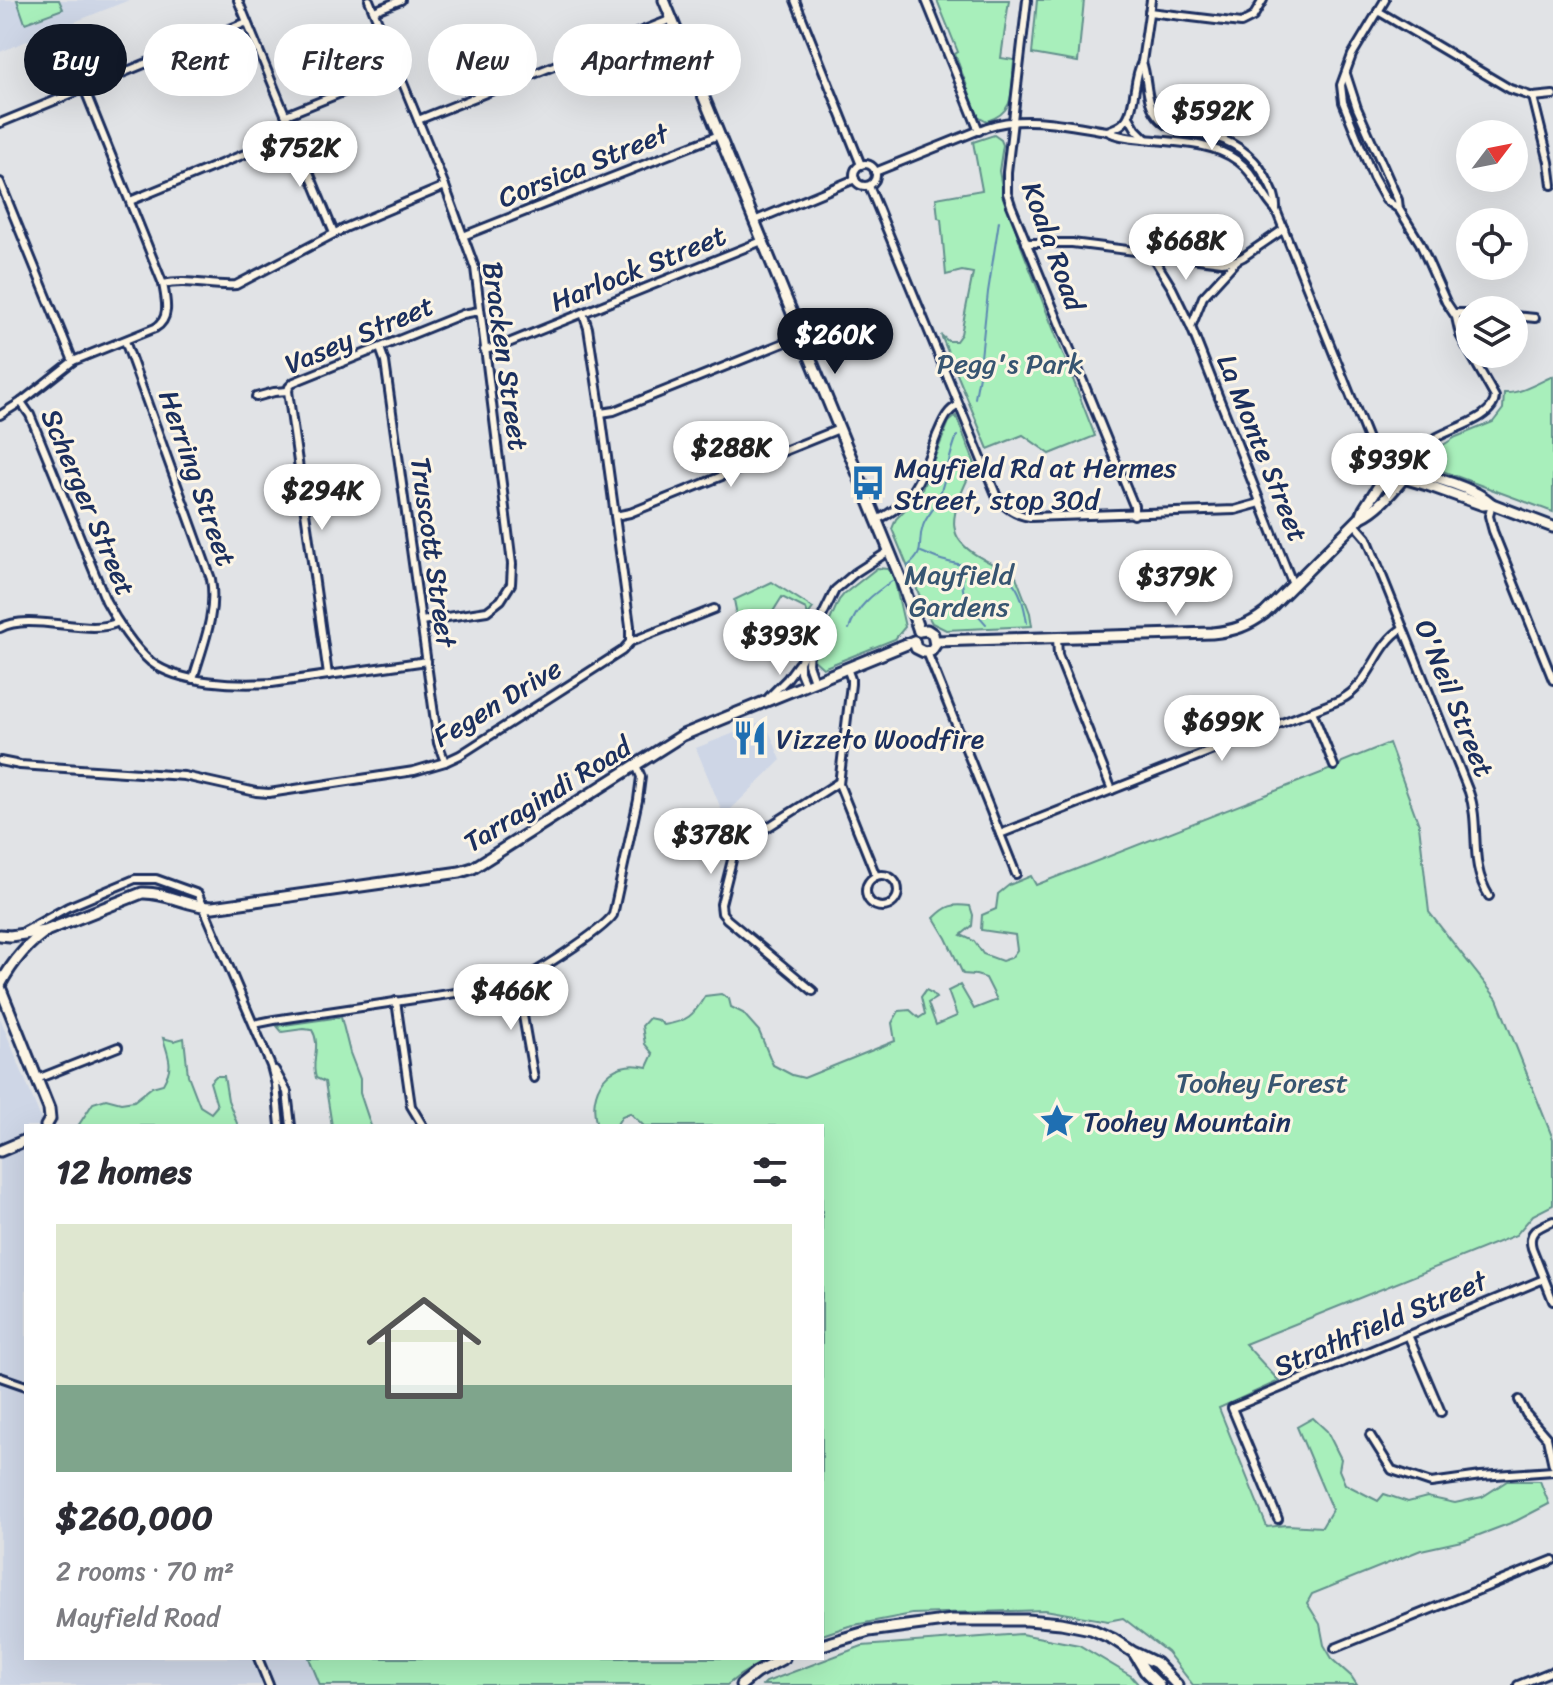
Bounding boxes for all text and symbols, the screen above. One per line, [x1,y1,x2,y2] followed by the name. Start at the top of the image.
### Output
[24,24,127,96] chip: Buy
[143,24,258,96] chip: Rent
[274,24,412,96] chip: Filters
[428,24,537,96] chip: New
[553,24,741,96] chip: Apartment
[1156,84,1268,152] pin: $592K
[1172,87,1252,133] text: $592K
[490,108,678,222] street label: Corsica Street
[1456,120,1528,192] north arrow
[1456,120,1528,368] map controls
[244,121,356,189] pin: $752K
[260,124,340,170] text: $752K
[1007,175,1100,320] street label: Koala Road
[1456,208,1528,280] button: locate
[543,211,734,326] street label: Harlock Street
[1130,214,1242,282] pin: $668K
[1147,217,1225,263] text: $668K
[468,258,543,454] street label: Bracken Street
[277,281,442,388] street label: Vasey Street
[1456,296,1528,368] button: layers
[779,308,891,376] pin: $260K
[795,311,875,357] text: $260K
[937,339,1083,388] park label: Pegg's Park
[1202,347,1323,550] street label: La Monte Street
[144,383,251,573] street label: Herring Street
[27,401,150,604] street label: Scherger Street
[675,421,787,489] pin: $288K
[691,424,771,470] text: $288K
[1333,433,1445,501] pin: $939K
[1349,436,1429,482] text: $939K
[894,443,1177,524] place label: Mayfield Rd at Hermes Street, stop 30d
[396,454,471,652] street label: Truscott Street
[266,464,378,532] pin: $294K
[849,464,887,502] bus stop icon: Mayfield Rd at Hermes Street, stop 30d
[282,467,362,513] text: $294K
[904,550,1016,631] park label: Mayfield Gardens
[1120,550,1232,618] pin: $379K
[1137,553,1215,599] text: $379K
[724,609,836,677] pin: $393K
[741,612,819,658] text: $393K
[1401,612,1509,785] street label: O'Neil Street
[423,644,572,760] street label: Fegen Drive
[1166,695,1278,763] pin: $699K
[1182,698,1262,744] text: $699K
[776,714,984,763] place label: Vizzeto Woodfire
[731,719,769,757] restaurant icon: Vizzeto Woodfire
[453,722,643,866] street label: Tarragindi Road
[655,808,767,876] pin: $378K
[672,811,750,857] text: $378K
[455,964,567,1032] pin: $466K
[471,967,551,1013] text: $466K
[1176,1058,1348,1107] park label: Toohey Forest
[1083,1097,1291,1146] place label: Toohey Mountain
[1038,1102,1076,1140] place icon: Toohey Mountain
[56,1142,192,1202] text: 12 homes
[748,1150,792,1194] icon: filters
[1266,1256,1496,1391] street label: Strathfield Street
[352,1276,496,1420] icon: home
[56,1488,213,1548] text: $260,000
[56,1548,234,1594] text: 2 rooms · 70 m²
[56,1594,220,1640] text: Mayfield Road

